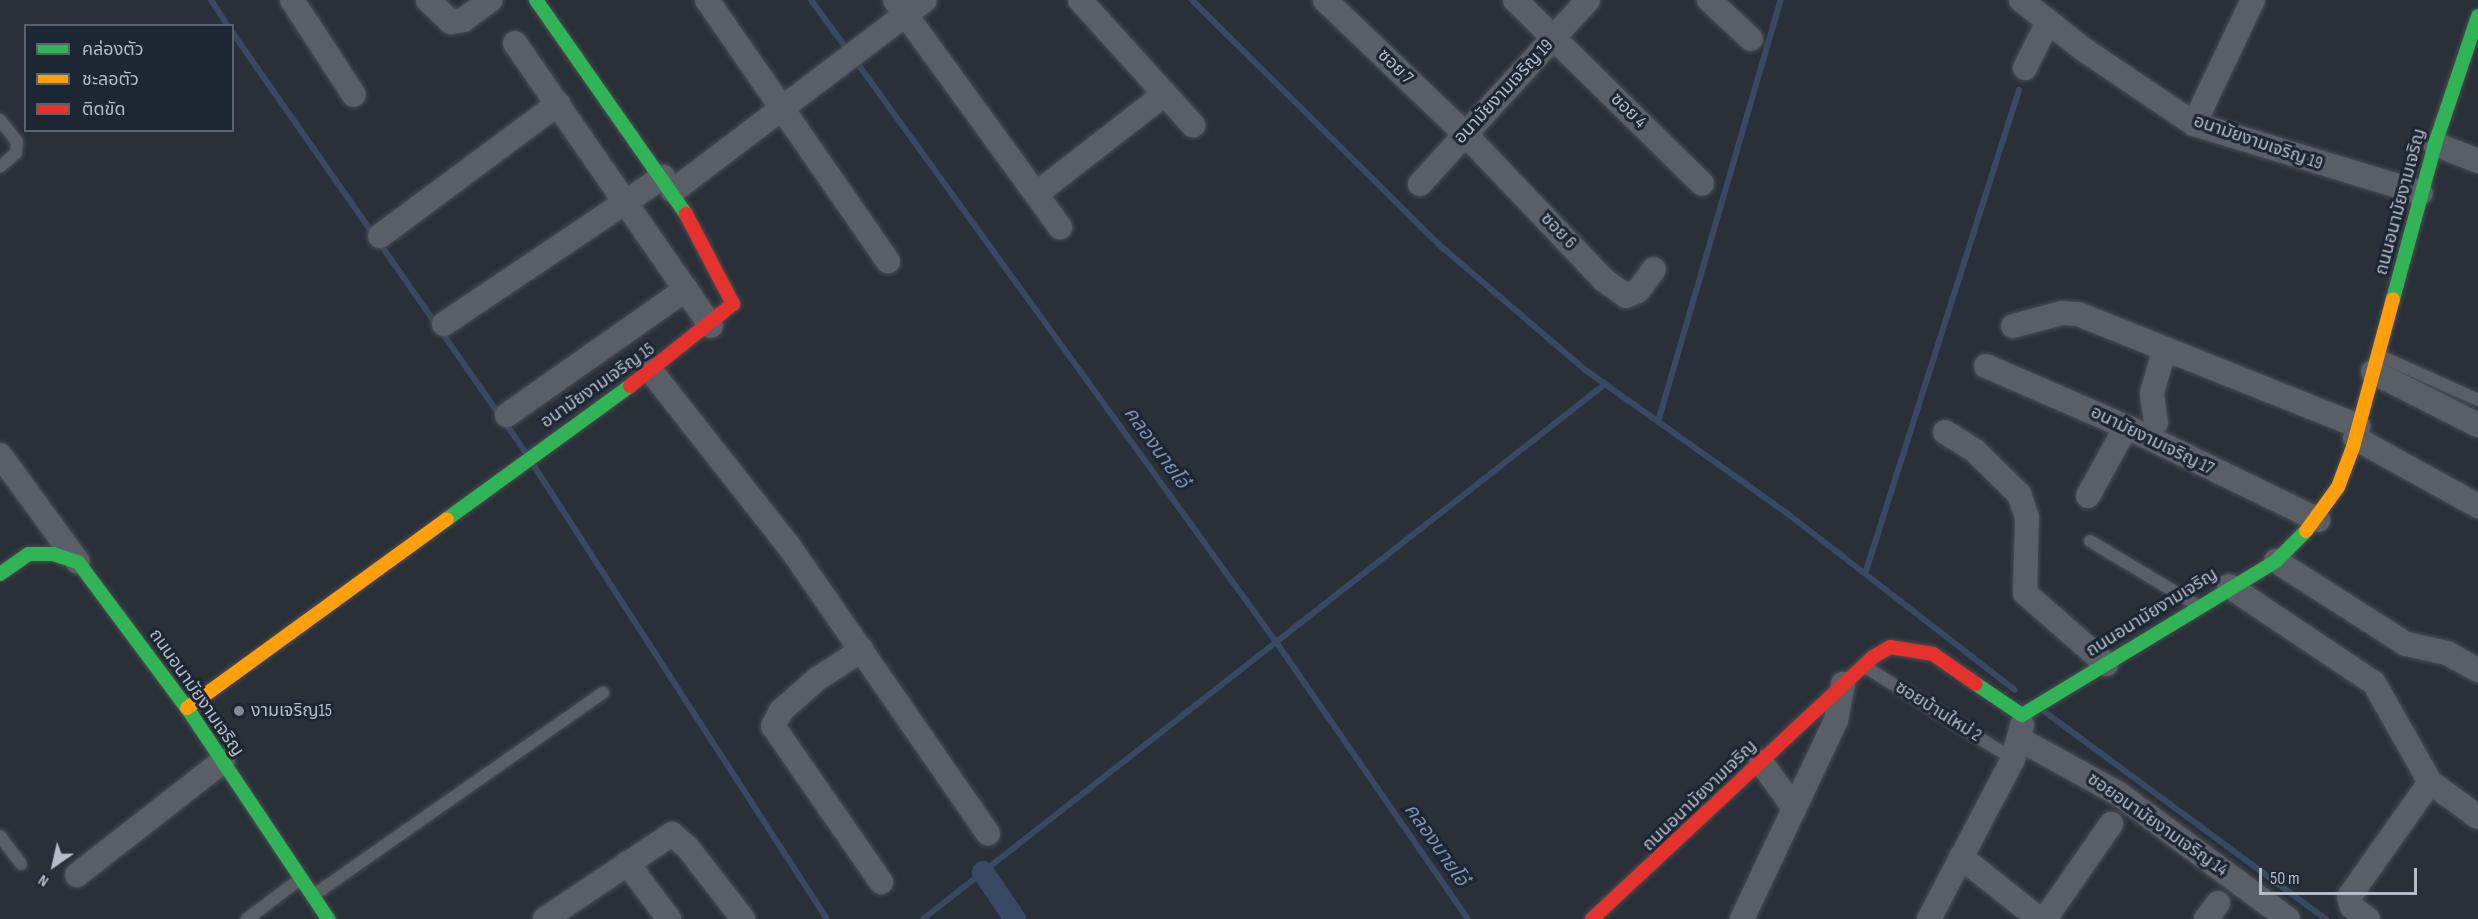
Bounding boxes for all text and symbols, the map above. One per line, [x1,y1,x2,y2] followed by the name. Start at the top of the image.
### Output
[24,24,234,132] legend
[1450,35,1558,149] street label: อนามัยงามเจริญ 19
[82,39,144,60] text: คล่องตัว
[1373,45,1417,89] street label: ซอย 7
[82,69,139,90] text: ชะลอตัว
[1606,89,1650,133] street label: ซอย 4
[82,99,125,120] text: ติดขัด
[2191,111,2325,175] street label: อนามัยงามเจริญ 19
[2371,126,2431,278] street label: ถนนอนามัยงามเจริญ
[1536,208,1580,254] street label: ซอย 6
[537,339,659,433] street label: อนามัยงามเจริญ 15
[1118,402,1194,494] water label: คลองนายโอ๋
[2087,402,2217,480] street label: อนามัยงามเจริญ 17
[2082,564,2222,662] street label: ถนนอนามัยงามเจริญ
[144,625,248,761] street label: ถนนอนามัยงามเจริญ
[1891,677,1985,747] street label: ซอยบ้านใหม่ 2
[251,700,332,722] place label: งามเจริญ15
[232,704,246,718] marker: งามเจริญ15
[1638,736,1762,856] street label: ถนนอนามัยงามเจริญ
[2083,769,2231,881] street label: ซอยอนามัยงามเจริญ 14
[1399,799,1473,891] water label: คลองนายโอ๋
[24,835,84,895] north arrow
[2262,856,2420,894] scale bar
[2270,868,2300,889] text: 50 m
[35,870,53,891] text: N

